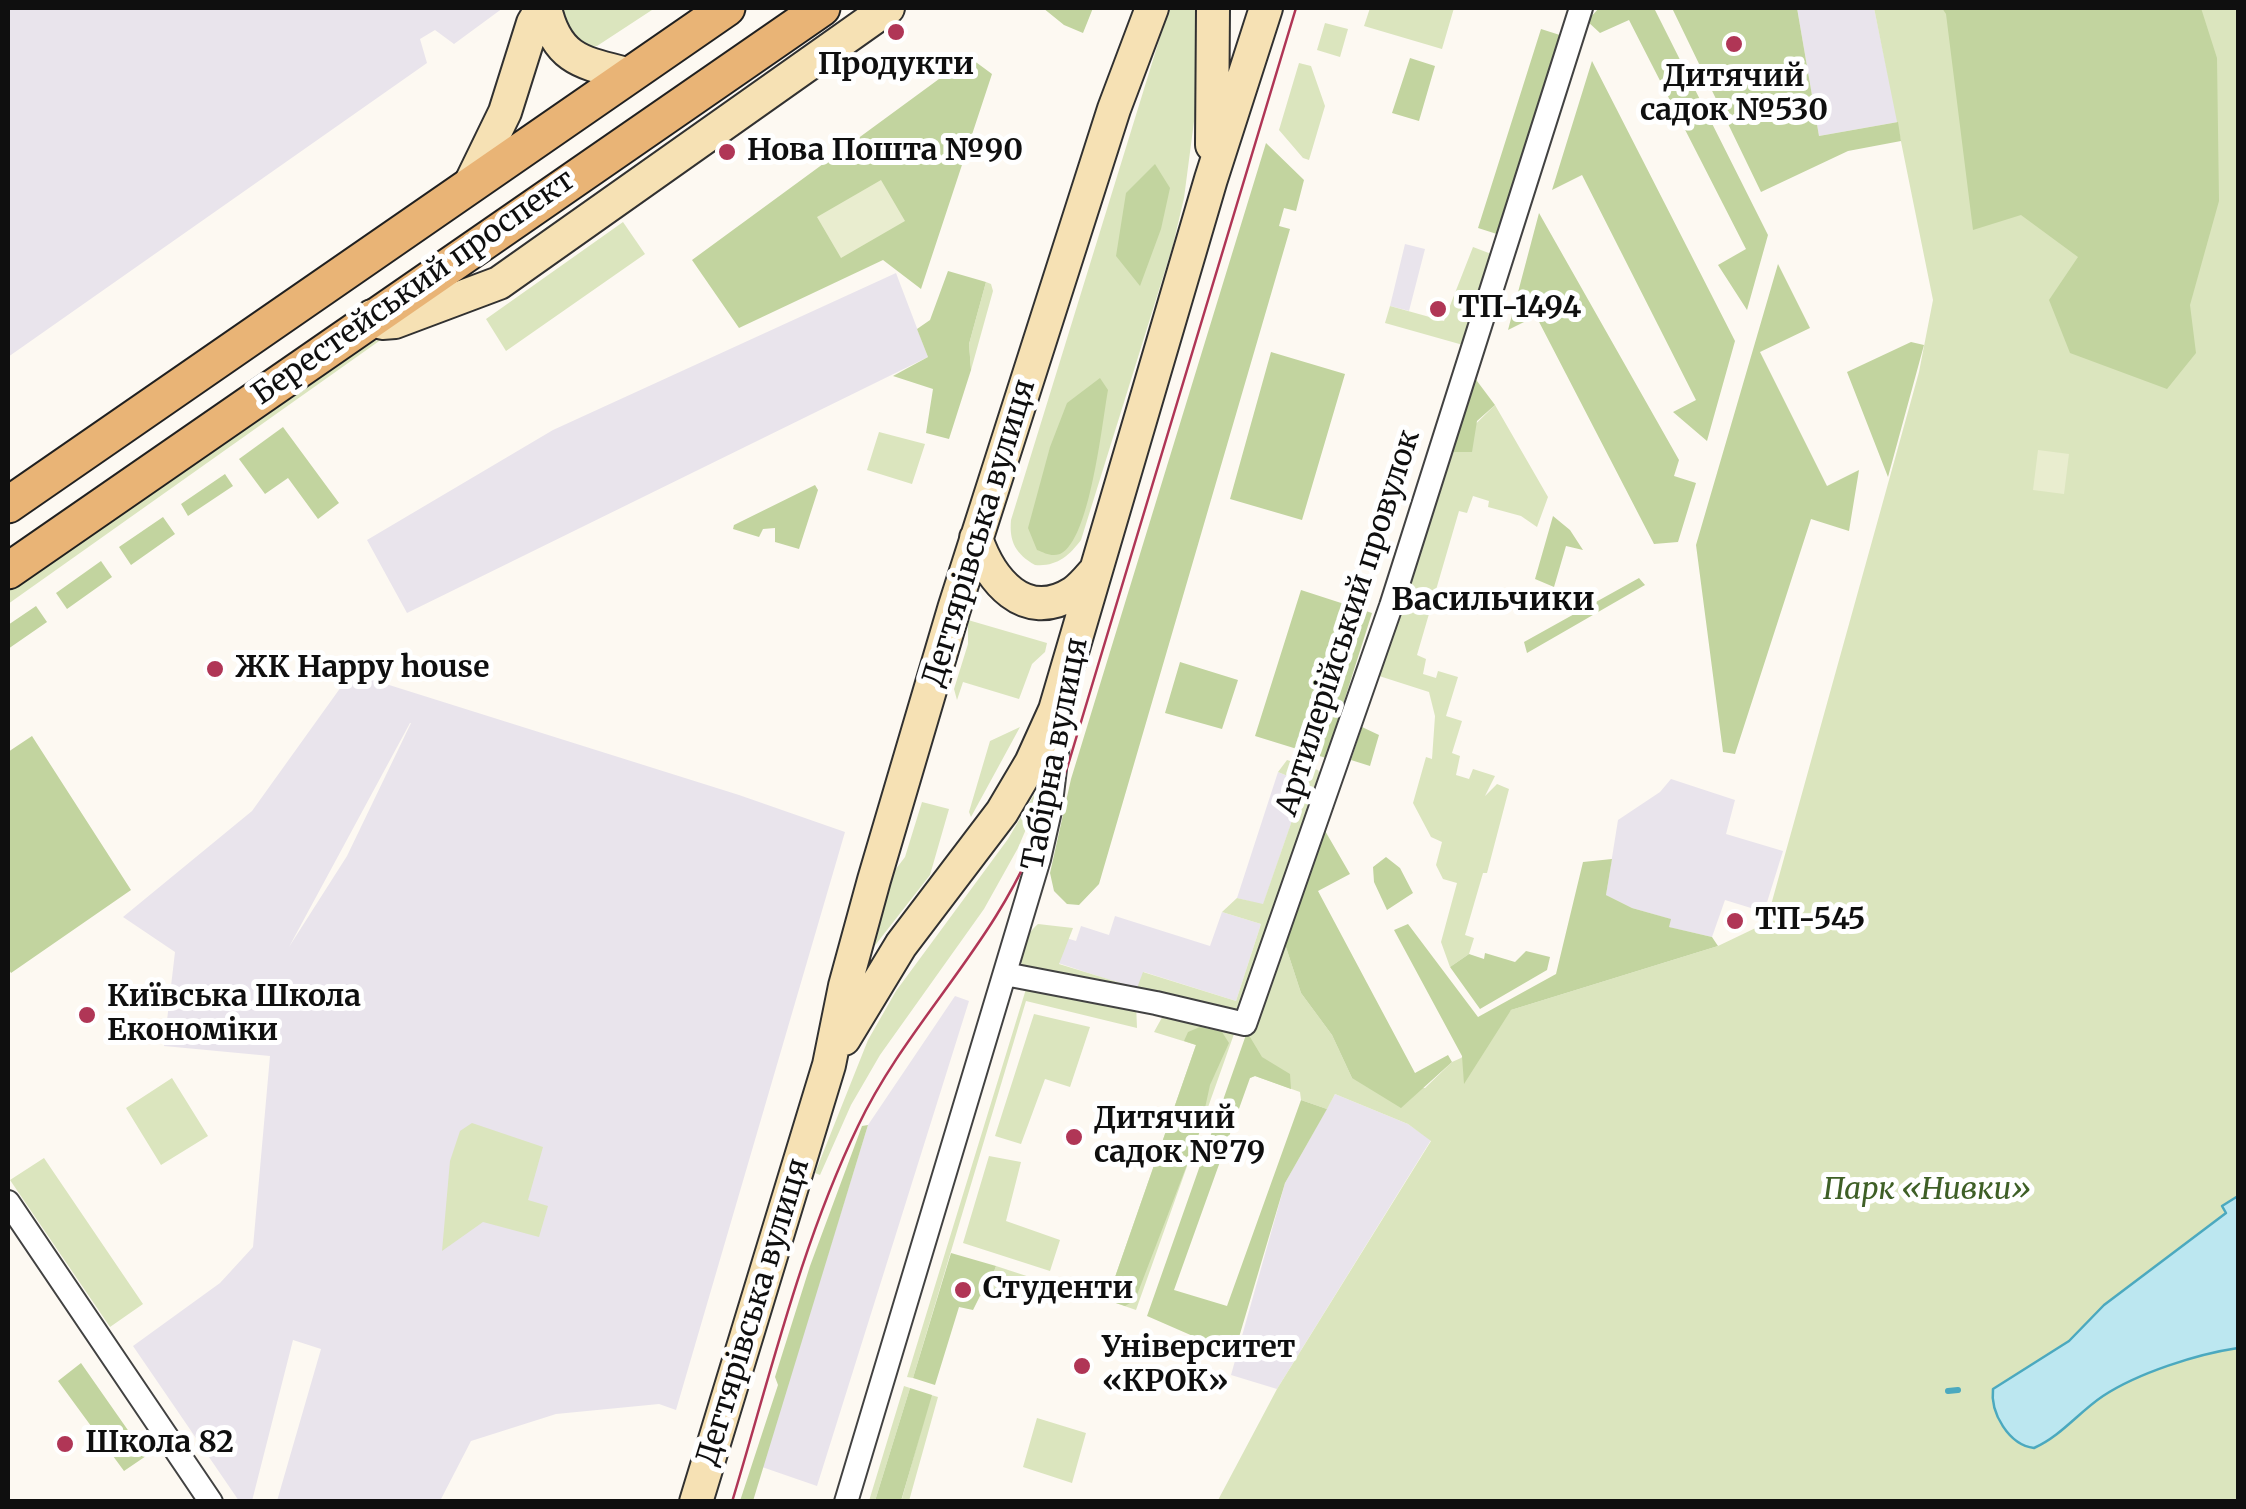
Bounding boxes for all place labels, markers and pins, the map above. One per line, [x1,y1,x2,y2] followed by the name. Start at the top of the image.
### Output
[885,21,907,43] marker: Продукти
[1723,33,1745,55] marker: Дитячий садок №530
[818,48,974,84] place label: Продукти
[1640,60,1828,130] place label: Дитячий садок №530
[747,134,1023,170] place label: Нова Пошта №90
[716,141,738,163] marker: Нова Пошта №90
[1458,291,1581,327] place label: ТП-1494
[1427,298,1449,320] marker: ТП-1494
[235,651,489,687] place label: ЖК Happy house
[204,658,226,680] marker: ЖК Happy house
[1755,903,1865,939] place label: ТП-545
[1724,910,1746,932] marker: ТП-545
[107,980,361,1050] place label: Київська Школа Економіки
[76,1004,98,1026] marker: Київська Школа Економіки
[1094,1102,1265,1172] place label: Дитячий садок №79
[1063,1126,1085,1148] marker: Дитячий садок №79
[983,1272,1134,1308] place label: Студенти
[952,1279,974,1301] marker: Студенти
[1102,1331,1296,1402] place label: Університет «КРОК»
[1071,1355,1093,1377] marker: Університет «КРОК»
[85,1426,234,1462] place label: Школа 82
[54,1433,76,1455] marker: Школа 82

